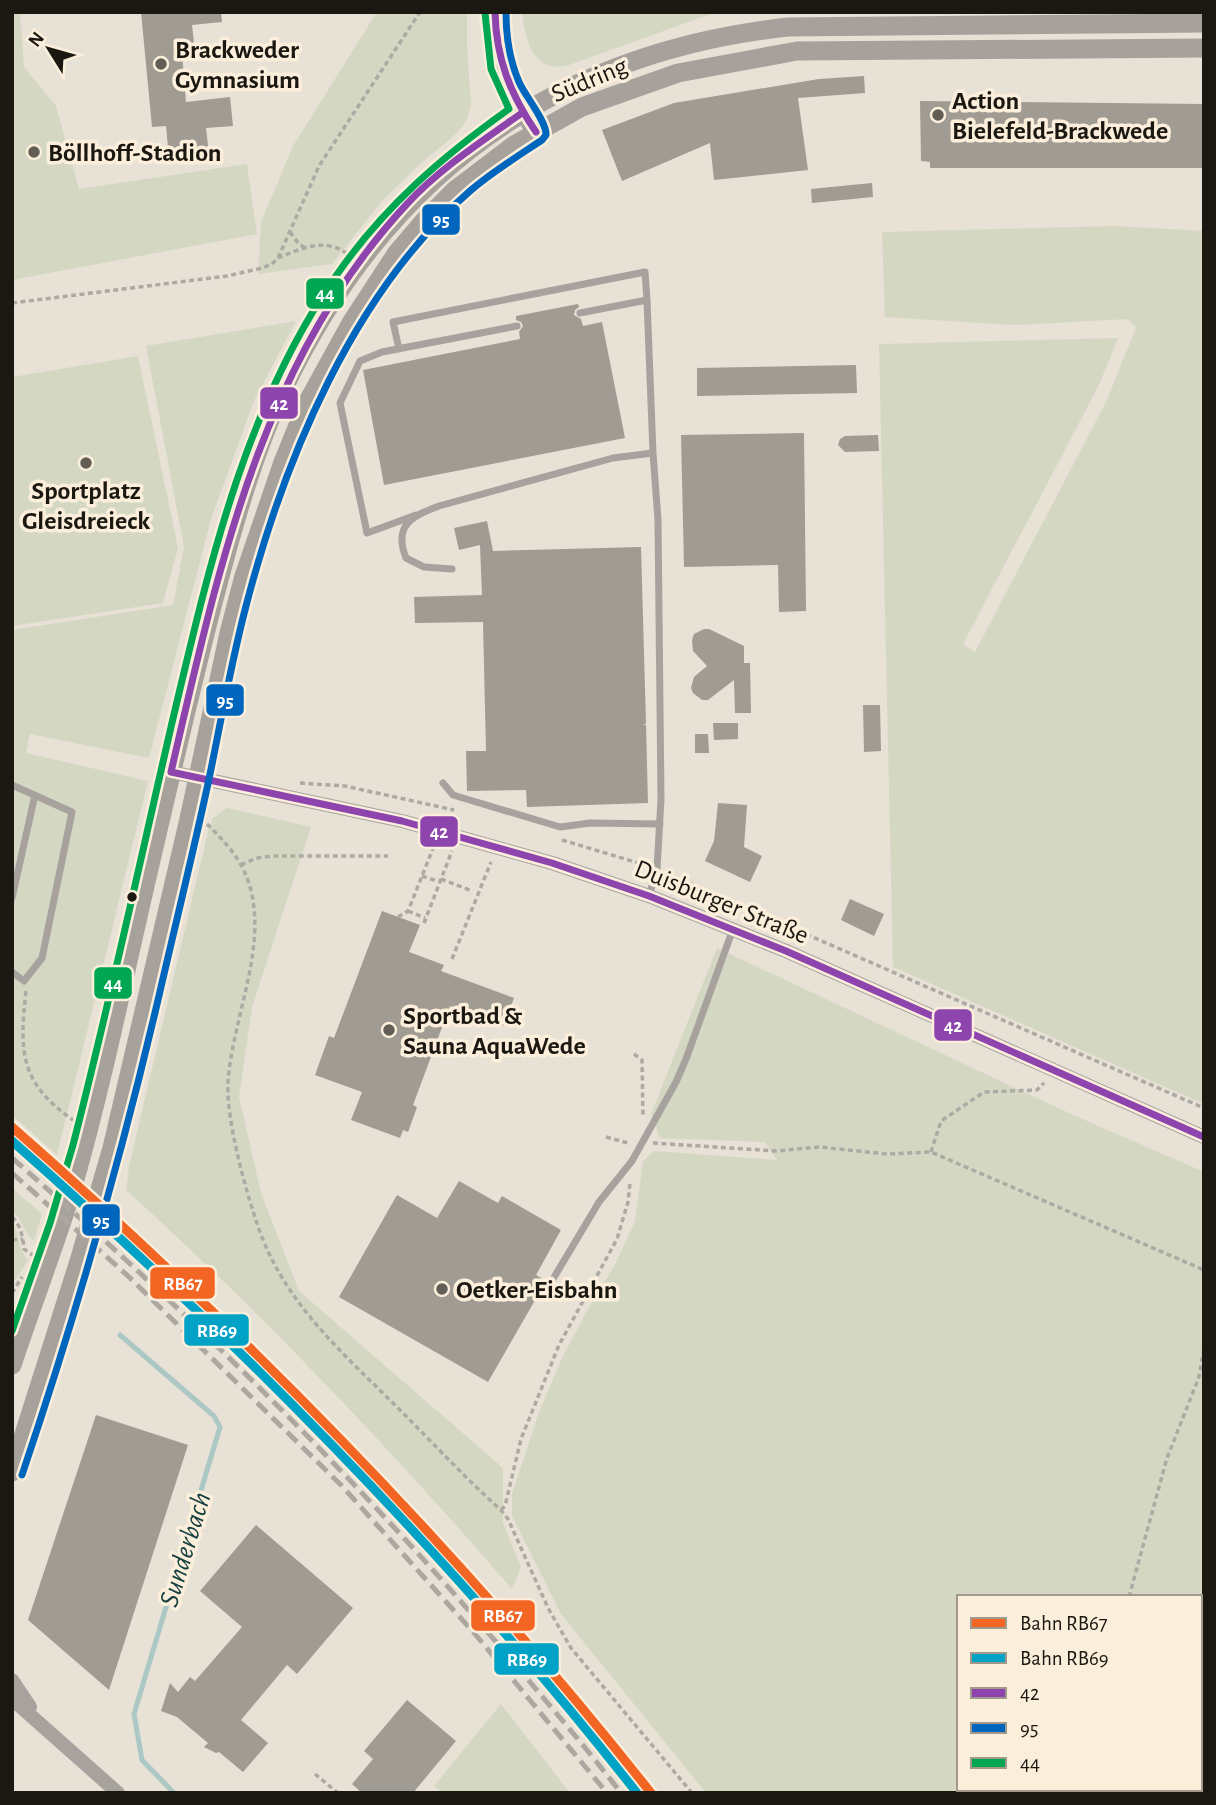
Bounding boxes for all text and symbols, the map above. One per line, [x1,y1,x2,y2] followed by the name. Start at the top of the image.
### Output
[14,14,84,84] north arrow
[25,29,48,51] text: N
[175,37,300,93] place label: Brackweder Gymnasium
[548,52,631,107] street label: Südring
[153,56,169,72] marker: Brackweder Gymnasium
[952,88,1168,144] place label: Action Bielefeld-Brackwede
[930,107,946,123] marker: Action Bielefeld-Brackwede
[48,140,222,166] place label: Böllhoff-Stadion
[26,144,42,160] marker: Böllhoff-Stadion
[421,203,461,236] line badge: 95
[432,211,450,230] text: 95
[305,277,345,310] line badge: 44
[315,285,335,304] text: 44
[259,386,299,420] line badge: 42
[270,395,288,414] text: 42
[78,455,94,471] marker: Sportplatz Gleisdreieck
[22,478,150,534] place label: Sportplatz Gleisdreieck
[205,683,245,717] line badge: 95
[216,692,234,711] text: 95
[419,815,459,848] line badge: 42
[430,823,448,842] text: 42
[631,855,812,949] street label: Duisburger Straße
[125,890,139,904] unlabelled marker
[93,966,133,1000] line badge: 44
[103,975,123,994] text: 44
[403,1003,586,1059] place label: Sportbad & Sauna AquaWede
[933,1008,973,1042] line badge: 42
[944,1017,962,1036] text: 42
[381,1022,397,1038] marker: Sportbad & Sauna AquaWede
[81,1203,121,1237] line badge: 95
[92,1212,110,1231] text: 95
[149,1266,216,1300] line badge: RB67
[163,1275,203,1294] text: RB67
[456,1277,617,1303] place label: Oetker-Eisbahn
[434,1281,450,1297] marker: Oetker-Eisbahn
[183,1313,250,1347] line badge: RB69
[197,1322,237,1341] text: RB69
[155,1489,217,1610] water label: Sunderbach
[957,1595,1202,1791] legend
[470,1599,536,1632] line badge: RB67
[483,1607,523,1626] text: RB67
[1020,1613,1108,1634] text: Bahn RB67
[493,1642,560,1676] line badge: RB69
[1020,1648,1109,1669] text: Bahn RB69
[507,1651,547,1670] text: RB69
[1020,1683,1040,1704] text: 42
[1020,1718,1039,1739] text: 95
[1020,1753,1040,1774] text: 44

